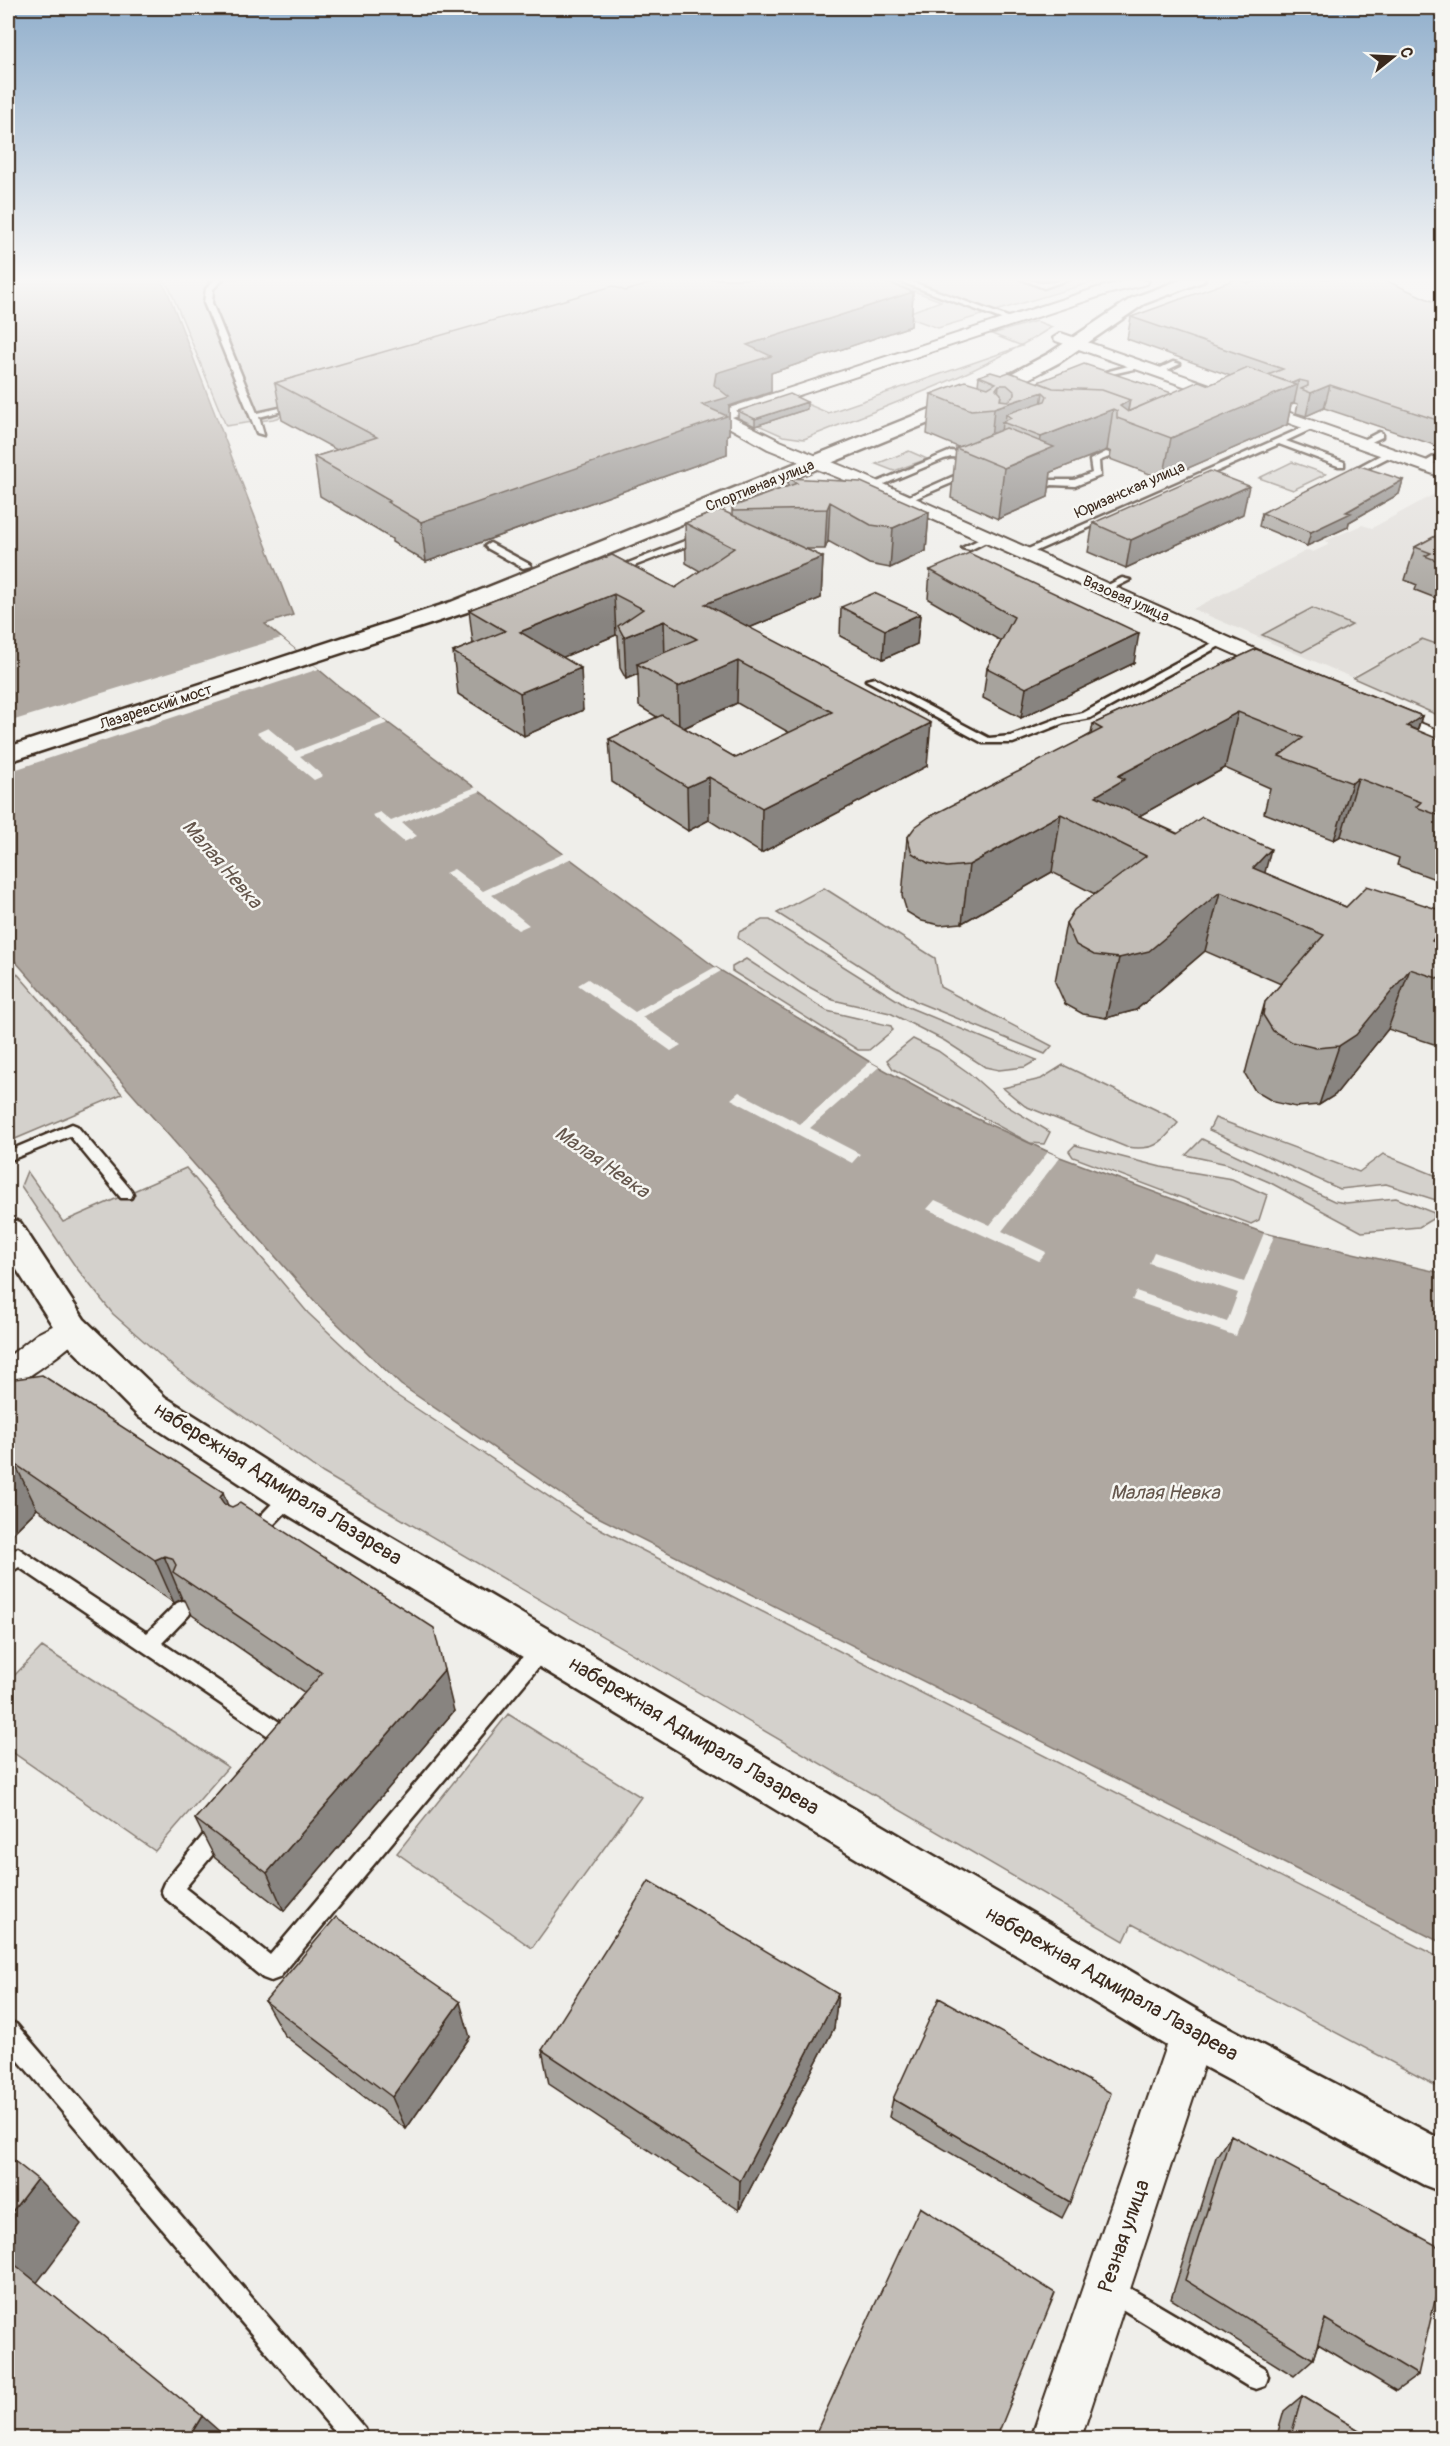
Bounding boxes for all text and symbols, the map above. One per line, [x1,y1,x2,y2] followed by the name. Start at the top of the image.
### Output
[1363,27,1423,87] north arrow
[1395,45,1417,61] text: С
[703,456,817,516] street label: Спортивная улица
[1072,457,1188,523] street label: Юризанская улица
[1080,571,1172,627] street label: Вязовая улица
[96,680,215,734] street label: Лазаревский мост
[177,815,268,915] water label: Малая Невка
[550,1120,655,1205] water label: Малая Невка
[149,1396,407,1572] street label: набережная Адмирала Лазарева
[1110,1480,1221,1505] water label: Малая Невка
[564,1650,824,1822] street label: набережная Адмирала Лазарева
[981,1900,1243,2068] street label: набережная Адмирала Лазарева
[1092,2176,1156,2296] street label: Резная улица

